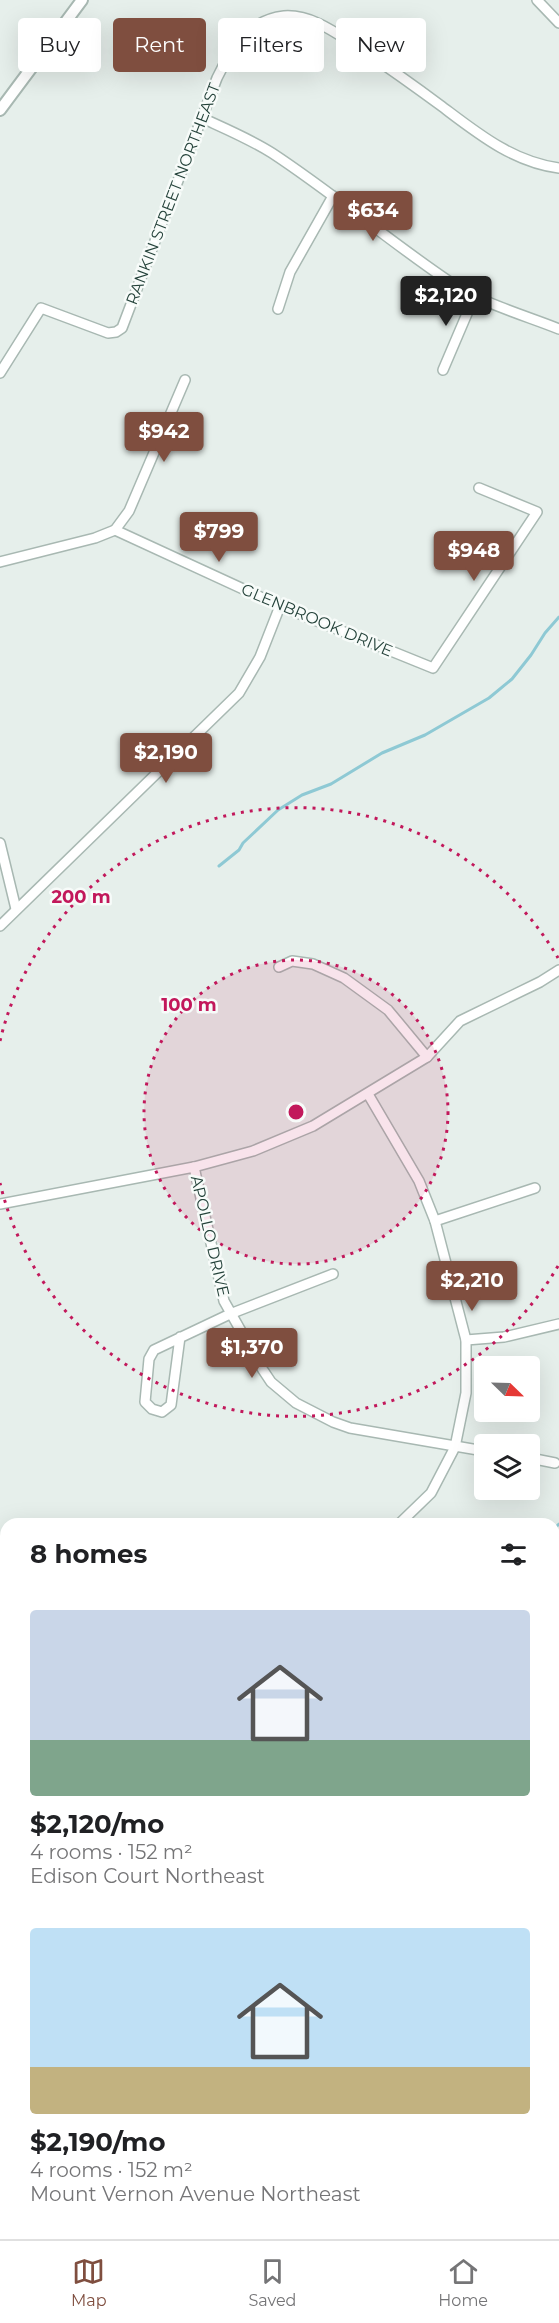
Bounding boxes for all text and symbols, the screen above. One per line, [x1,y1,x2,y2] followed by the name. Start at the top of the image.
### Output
[18,18,101,72] chip: Buy
[113,18,206,72] chip: Rent
[218,18,324,72] chip: Filters
[336,18,426,72] chip: New
[122,80,224,307] street label: RANKIN STREET NORTHEAST
[337,191,409,242] pin: $634
[347,198,399,222] text: $634
[397,276,495,327] pin: $2,120
[415,283,477,307] text: $2,120
[128,412,200,463] pin: $942
[139,419,189,443] text: $942
[183,512,255,563] pin: $799
[194,519,244,543] text: $799
[438,531,510,582] pin: $948
[448,538,500,562] text: $948
[238,579,396,661] street label: GLENBROOK DRIVE
[117,733,215,784] pin: $2,190
[134,740,198,764] text: $2,190
[51,886,111,908] text: 200 m
[161,994,217,1016] text: 100 m
[286,1102,306,1122] centre of rings
[187,1174,233,1298] street label: APOLLO DRIVE
[423,1261,521,1312] pin: $2,210
[440,1268,504,1292] text: $2,210
[203,1328,301,1379] pin: $1,370
[220,1335,284,1359] text: $1,370
[474,1356,540,1422] north arrow
[474,1356,540,1500] map controls
[474,1434,540,1500] button: layers
[30,1538,147,1570] text: 8 homes
[497,1538,530,1571] icon: filters
[226,1649,334,1757] icon: home
[30,1808,164,1840] text: $2,120/mo
[30,1840,193,1864] text: 4 rooms · 152 m²
[30,1864,265,1888] text: Edison Court Northeast
[226,1967,334,2075] icon: home
[30,2126,165,2158] text: $2,190/mo
[30,2158,193,2182] text: 4 rooms · 152 m²
[30,2182,361,2206] text: Mount Vernon Avenue Northeast
[71,2255,107,2310] tab: Map
[248,2255,296,2310] tab: Saved
[438,2255,488,2310] tab: Home

